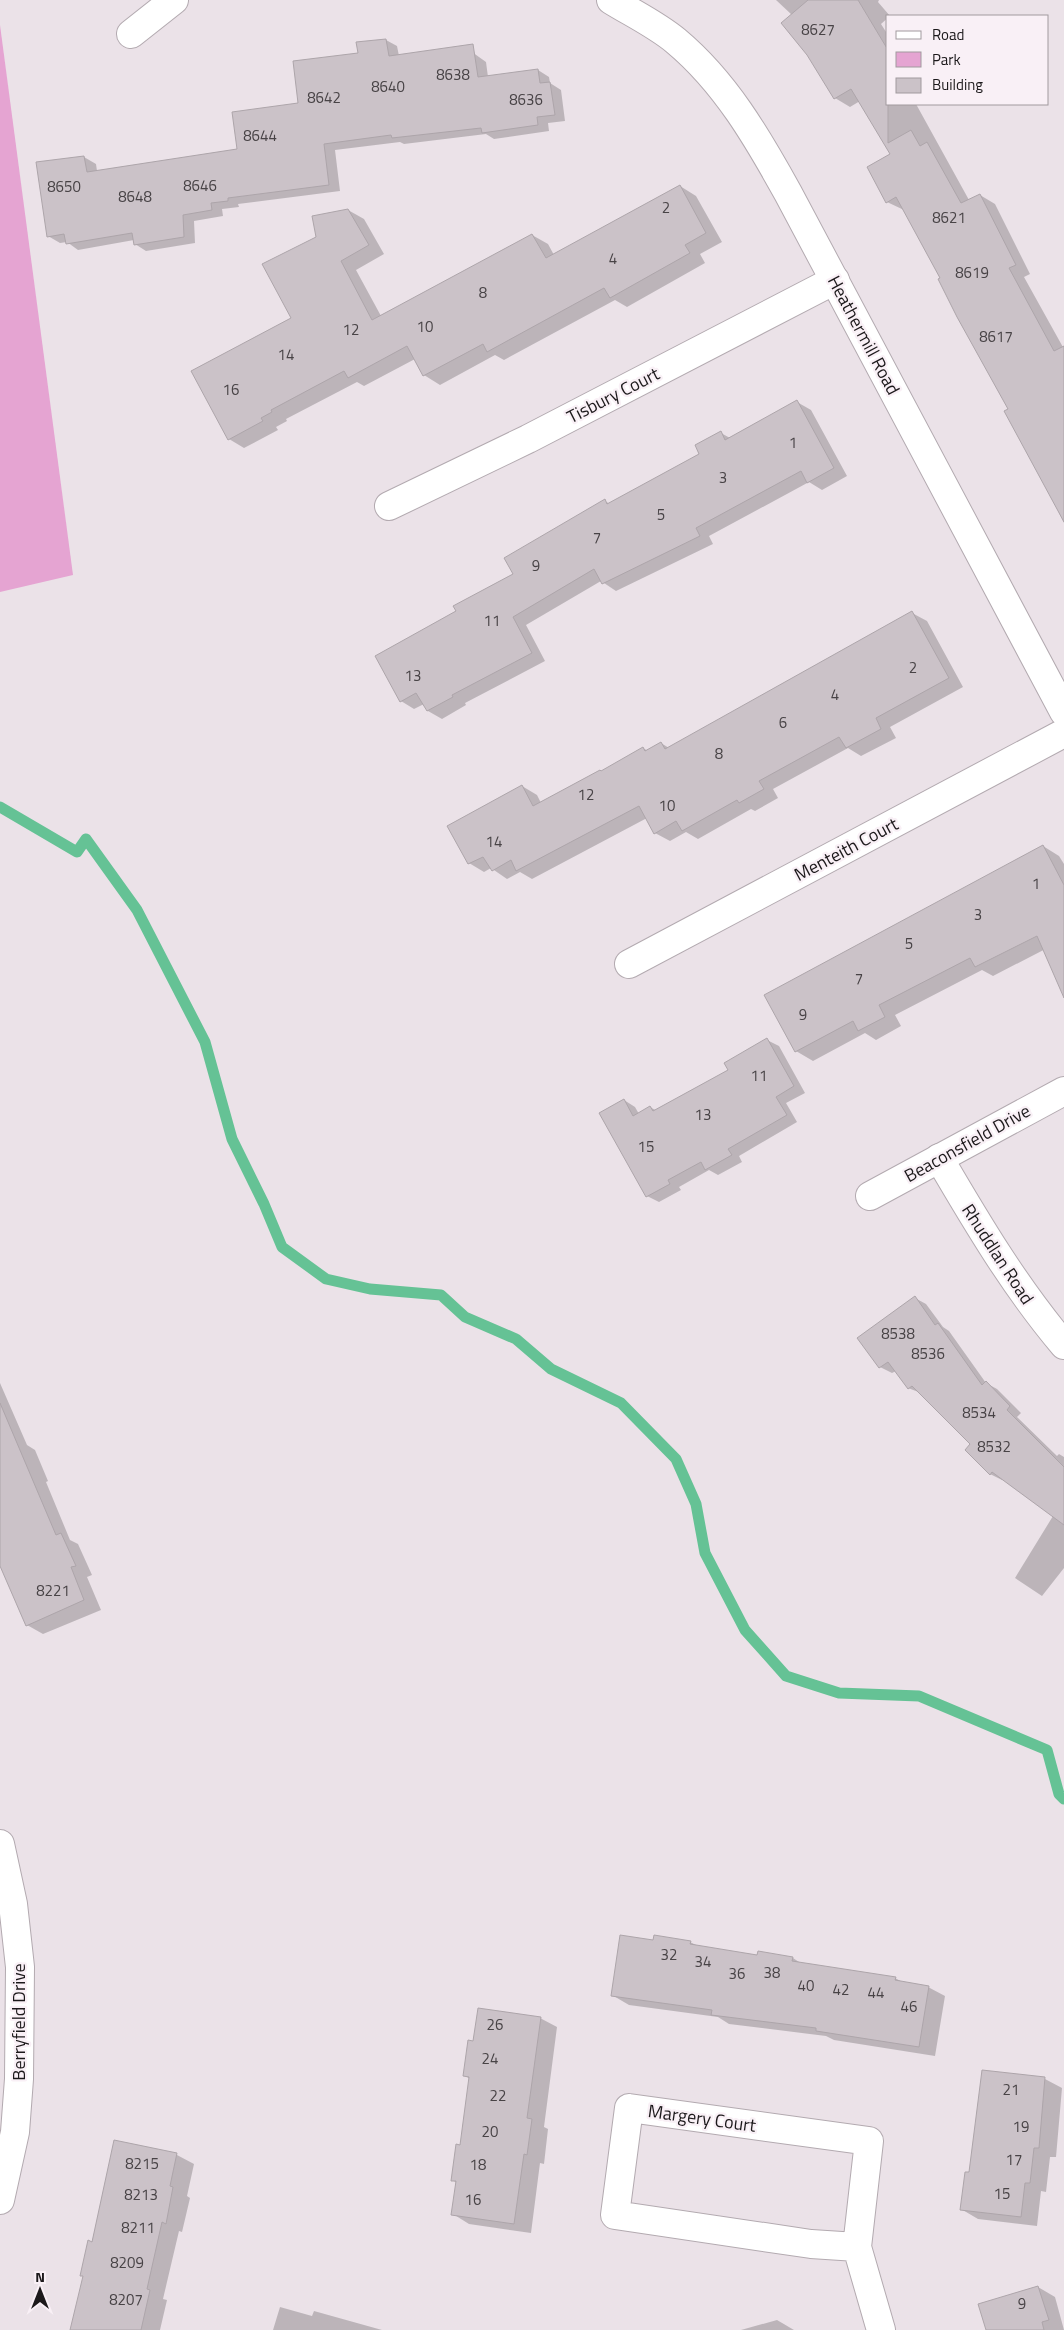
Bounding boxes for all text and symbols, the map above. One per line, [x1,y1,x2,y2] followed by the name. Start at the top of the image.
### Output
[886,15,1049,105] legend
[801,18,835,41] house number: 8627
[932,23,964,46] text: Road
[932,48,961,71] text: Park
[436,63,470,86] house number: 8638
[932,73,983,96] text: Building
[371,75,405,98] house number: 8640
[307,86,341,109] house number: 8642
[509,88,543,111] house number: 8636
[243,124,277,147] house number: 8644
[183,174,217,197] house number: 8646
[47,175,81,198] house number: 8650
[118,185,152,208] house number: 8648
[662,196,670,219] house number: 2
[932,206,966,229] house number: 8621
[609,247,617,270] house number: 4
[955,261,989,284] house number: 8619
[821,271,907,399] street label: Heathermill Road
[479,281,487,304] house number: 8
[417,315,433,338] house number: 10
[343,318,359,341] house number: 12
[979,325,1013,348] house number: 8617
[278,343,294,366] house number: 14
[562,360,665,430] street label: Tisbury Court
[223,378,239,401] house number: 16
[789,431,797,454] house number: 1
[719,466,727,489] house number: 3
[657,503,665,526] house number: 5
[593,526,601,549] house number: 7
[532,554,540,577] house number: 9
[484,609,500,632] house number: 11
[909,656,917,679] house number: 2
[405,664,421,687] house number: 13
[831,683,839,706] house number: 4
[779,711,787,734] house number: 6
[715,742,723,765] house number: 8
[578,783,594,806] house number: 12
[659,794,675,817] house number: 10
[789,810,903,888] street label: Menteith Court
[486,830,502,853] house number: 14
[1032,872,1040,895] house number: 1
[974,903,982,926] house number: 3
[905,932,913,955] house number: 5
[855,967,863,990] house number: 7
[799,1003,807,1026] house number: 9
[751,1064,767,1087] house number: 11
[899,1097,1035,1189] street label: Beaconsfield Drive
[695,1103,711,1126] house number: 13
[638,1135,654,1158] house number: 15
[955,1198,1041,1310] street label: Rhuddlan Road
[881,1322,915,1345] house number: 8538
[911,1342,945,1365] house number: 8536
[962,1401,996,1424] house number: 8534
[977,1435,1011,1458] house number: 8532
[36,1579,70,1602] house number: 8221
[661,1943,677,1966] house number: 32
[695,1950,711,1973] house number: 34
[764,1961,780,1984] house number: 38
[729,1962,745,1985] house number: 36
[5,1963,32,2081] street label: Berryfield Drive
[798,1974,814,1997] house number: 40
[833,1978,849,2001] house number: 42
[868,1981,884,2004] house number: 44
[901,1995,917,2018] house number: 46
[487,2013,503,2036] house number: 26
[482,2047,498,2070] house number: 24
[1003,2078,1019,2101] house number: 21
[490,2084,506,2107] house number: 22
[646,2097,758,2139] street label: Margery Court
[1013,2115,1029,2138] house number: 19
[482,2120,498,2143] house number: 20
[1006,2148,1022,2171] house number: 17
[125,2152,159,2175] house number: 8215
[470,2153,486,2176] house number: 18
[994,2182,1010,2205] house number: 15
[124,2183,158,2206] house number: 8213
[465,2188,481,2211] house number: 16
[121,2216,155,2239] house number: 8211
[110,2251,144,2274] house number: 8209
[15,2265,65,2315] north arrow
[35,2266,45,2287] text: N
[109,2288,143,2311] house number: 8207
[1018,2292,1026,2315] house number: 9

